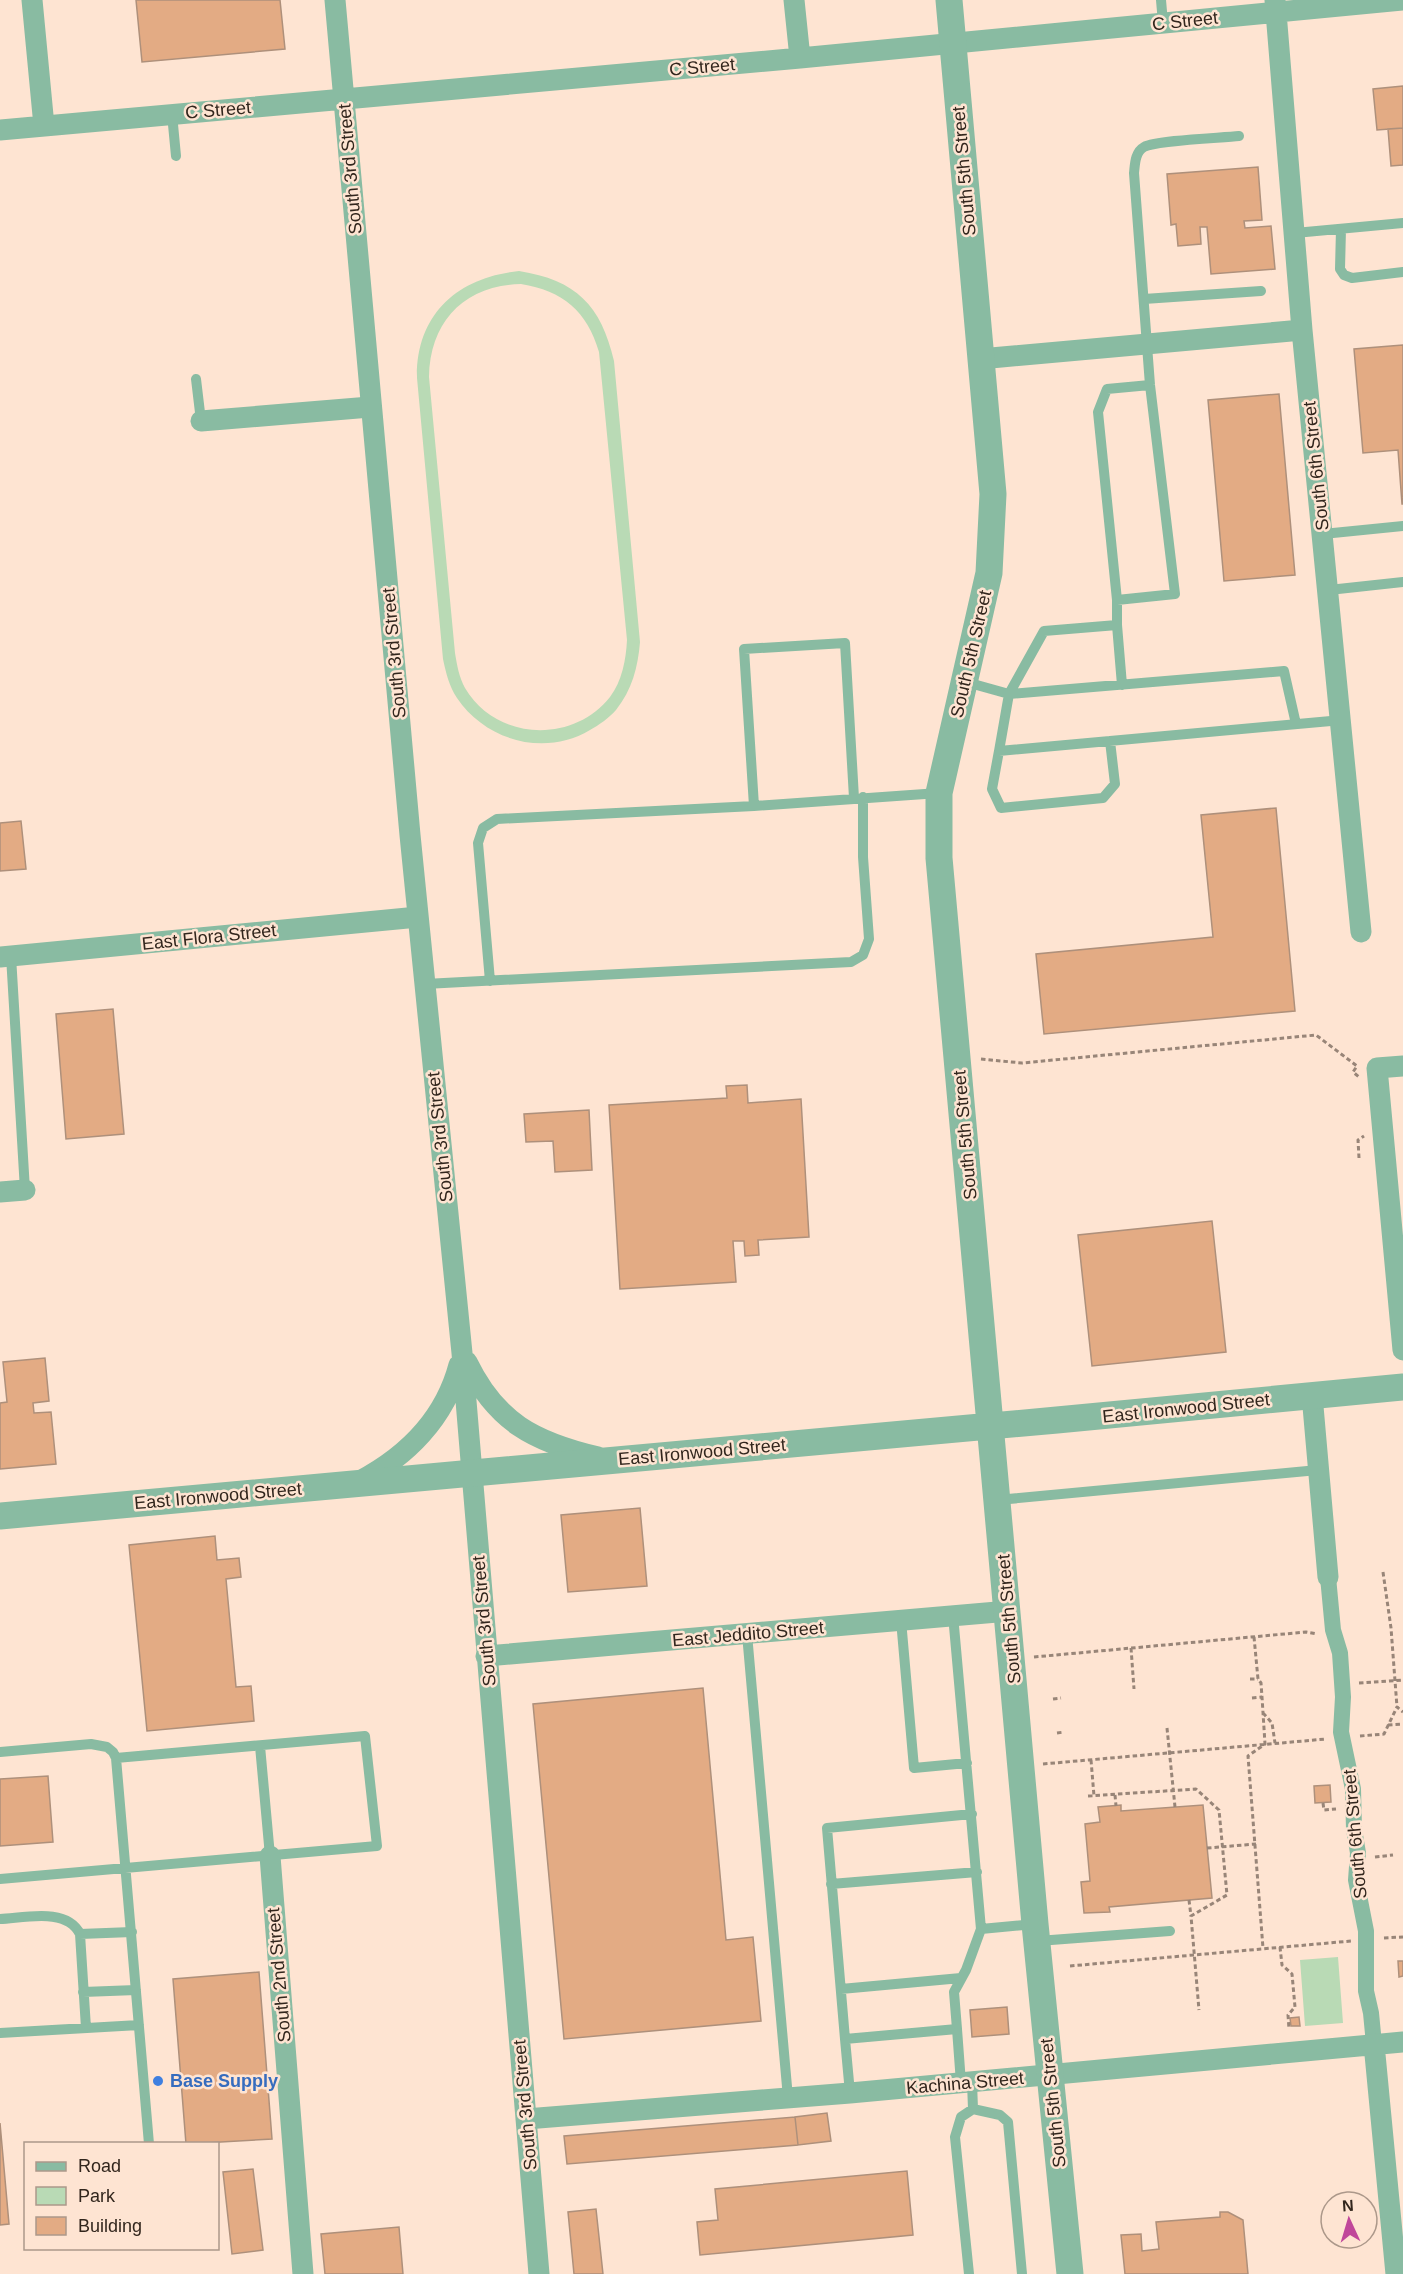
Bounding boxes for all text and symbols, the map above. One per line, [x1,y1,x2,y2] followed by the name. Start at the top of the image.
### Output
[1151,8,1219,34] street label: C Street
[668,54,736,80] street label: C Street
[184,97,252,123] street label: C Street
[334,103,366,235] street label: South 3rd Street
[948,105,980,237] street label: South 5th Street
[1299,400,1333,532] street label: South 6th Street
[378,587,410,719] street label: South 3rd Street
[947,588,995,720] street label: South 5th Street
[141,920,277,954] street label: East Flora Street
[949,1069,981,1201] street label: South 5th Street
[423,1071,457,1203] street label: South 3rd Street
[1101,1389,1271,1427] street label: East Ironwood Street
[617,1435,787,1469] street label: East Ironwood Street
[133,1479,303,1513] street label: East Ironwood Street
[993,1553,1025,1685] street label: South 5th Street
[468,1555,500,1687] street label: South 3rd Street
[671,1617,825,1651] street label: East Jeddito Street
[1339,1768,1371,1900] street label: South 6th Street
[263,1907,295,2043] street label: South 2nd Street
[1036,2037,1070,2169] street label: South 5th Street
[509,2039,541,2171] street label: South 3rd Street
[905,2068,1025,2098] street label: Kachina Street
[170,2071,278,2091] place label: Base Supply
[151,2074,165,2088] marker: Base Supply
[24,2142,219,2250] legend
[78,2156,121,2176] text: Road
[78,2186,116,2206] text: Park
[1319,2190,1379,2250] north arrow
[1342,2197,1354,2214] text: N
[78,2216,142,2236] text: Building

